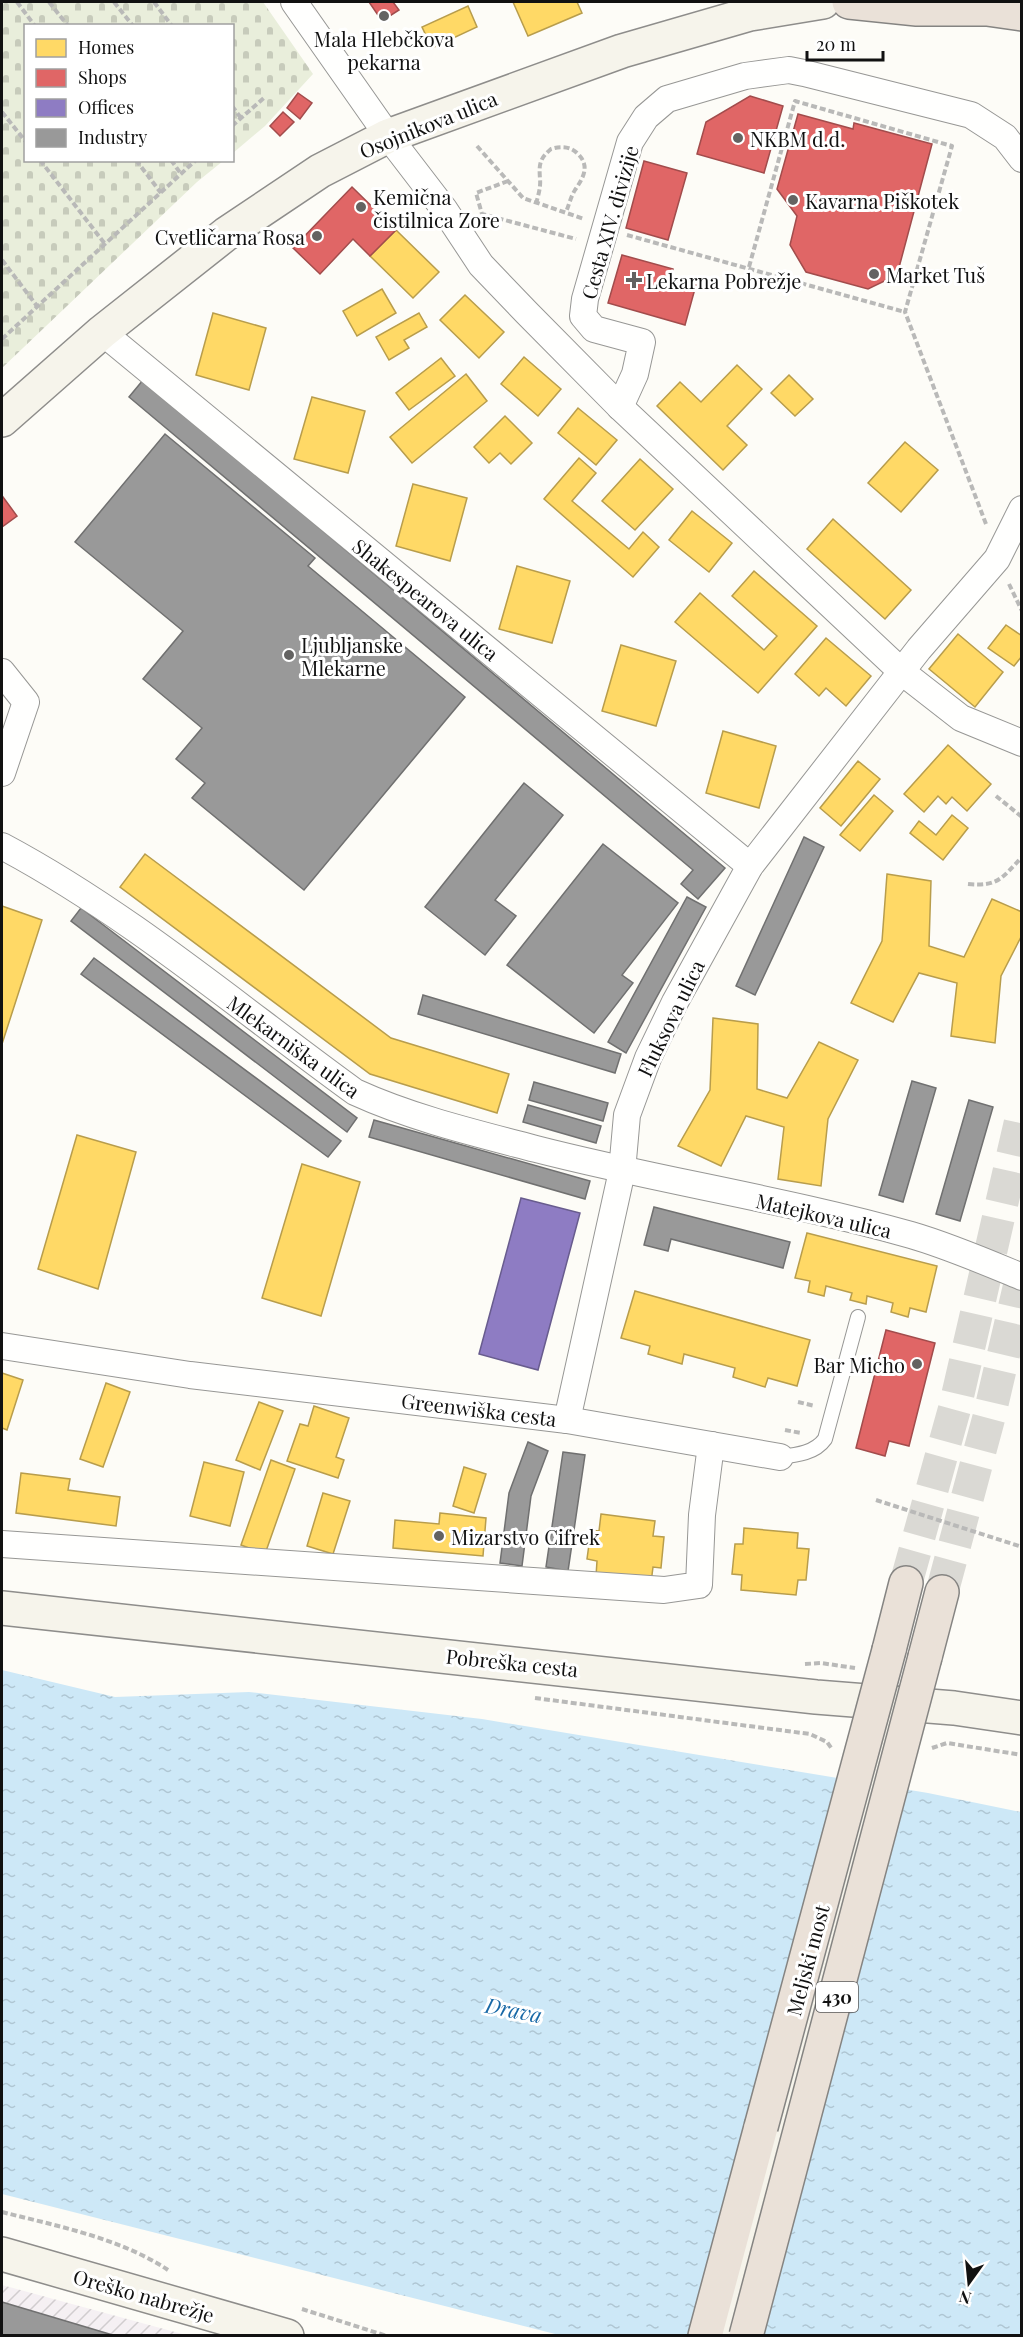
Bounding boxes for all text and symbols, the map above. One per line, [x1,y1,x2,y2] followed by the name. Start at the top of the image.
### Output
[377,9,391,23] marker: Mala Hlebčkova pekarna
[24,24,234,162] legend
[807,24,884,62] scale bar
[314,25,454,75] place label: Mala Hlebčkova pekarna
[816,32,856,56] text: 20 m
[78,35,134,59] text: Homes
[78,65,127,89] text: Shops
[355,84,501,164] street label: Osojnikova ulica
[78,95,134,119] text: Offices
[78,125,147,149] text: Industry
[750,125,845,152] place label: NKBM d.d.
[731,131,745,145] marker: NKBM d.d.
[574,142,644,302] street label: Cesta XIV. divizije
[373,183,500,233] place label: Kemična čistilnica Zore
[805,187,959,214] place label: Kavarna Piškotek
[786,193,800,207] marker: Kavarna Piškotek
[354,200,368,214] marker: Kemična čistilnica Zore
[155,223,305,250] place label: Cvetličarna Rosa
[310,229,324,243] marker: Cvetličarna Rosa
[886,261,985,288] place label: Market Tuš
[646,267,801,294] place label: Lekarna Pobrežje
[867,267,881,281] marker: Market Tuš
[627,273,641,287] marker: Lekarna Pobrežje
[347,532,505,666] street label: Shakespearova ulica
[301,631,403,681] place label: Ljubljanske Mlekarne
[282,648,296,662] marker: Ljubljanske Mlekarne
[630,955,710,1081] street label: Fluksova ulica
[222,989,366,1103] street label: Mlekarniška ulica
[754,1186,894,1244] street label: Matejkova ulica
[813,1351,905,1378] place label: Bar Micho
[910,1357,924,1371] marker: Bar Micho
[400,1386,558,1432] street label: Greenwiška cesta
[451,1523,600,1550] place label: Mizarstvo Cifrek
[432,1529,446,1543] marker: Mizarstvo Cifrek
[445,1642,579,1682] street label: Pobreška cesta
[779,1901,835,2018] street label: Meljski most
[816,1982,858,2012] road number: 430
[482,1990,545,2028] water label: Drava
[939,2253,999,2313] north arrow
[70,2262,218,2328] street label: Oreško nabrežje
[956,2286,973,2310] text: N

